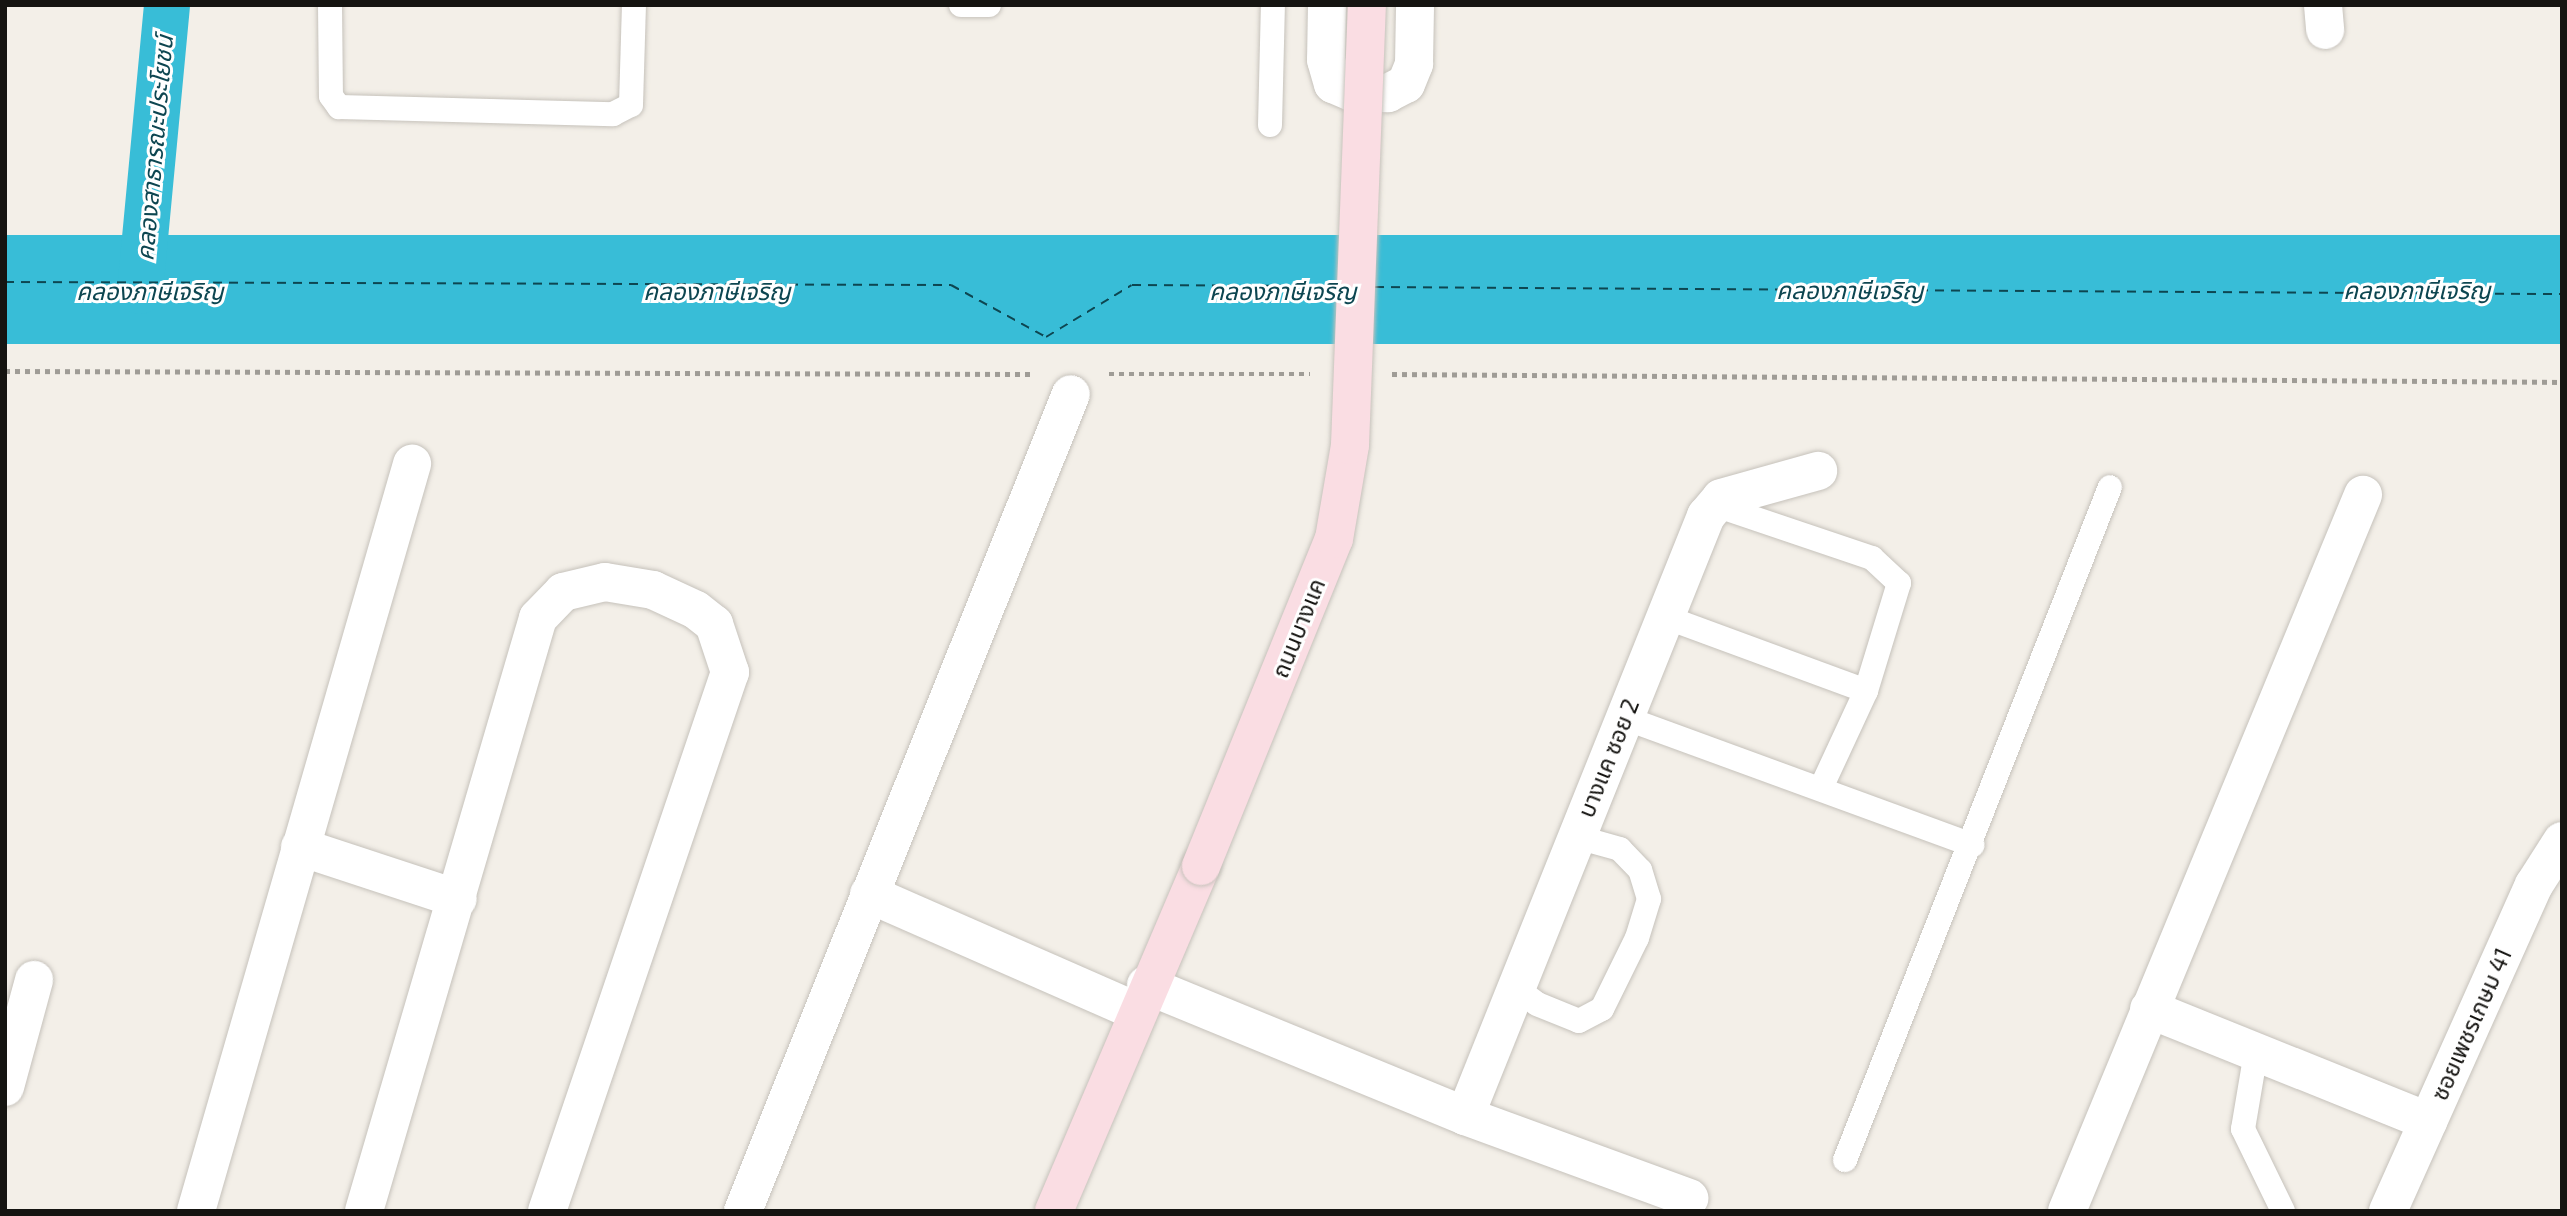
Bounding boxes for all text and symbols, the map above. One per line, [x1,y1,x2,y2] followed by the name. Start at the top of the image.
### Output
[130,34,178,262] water label: คลองสาธารณะประโยชน์
[1776,276,1924,304] water label: คลองภาษีเจริญ
[2343,276,2491,304] water label: คลองภาษีเจริญ
[76,277,224,305] water label: คลองภาษีเจริญ
[643,277,791,305] water label: คลองภาษีเจริญ
[1209,277,1357,305] water label: คลองภาษีเจริญ
[1266,574,1330,682] street label: ถนนบางแค
[1572,695,1644,821] street label: บางแค ซอย 2
[2425,944,2517,1104] street label: ซอยเพชรเกษม 41

